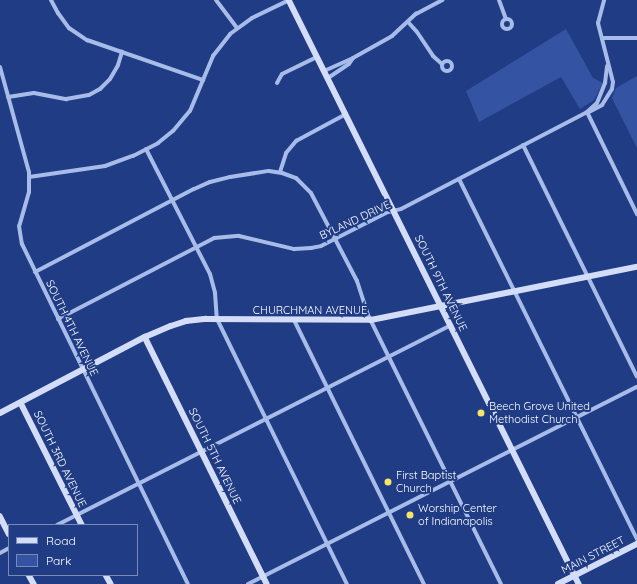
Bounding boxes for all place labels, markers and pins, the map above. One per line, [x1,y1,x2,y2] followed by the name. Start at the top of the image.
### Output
[489,400,590,426] place label: Beech Grove United Methodist Church
[476,408,486,418] marker: Beech Grove United Methodist Church
[396,469,456,495] place label: First Baptist Church
[383,477,393,487] marker: First Baptist Church
[418,502,497,528] place label: Worship Center of Indianapolis
[405,510,415,520] marker: Worship Center of Indianapolis

